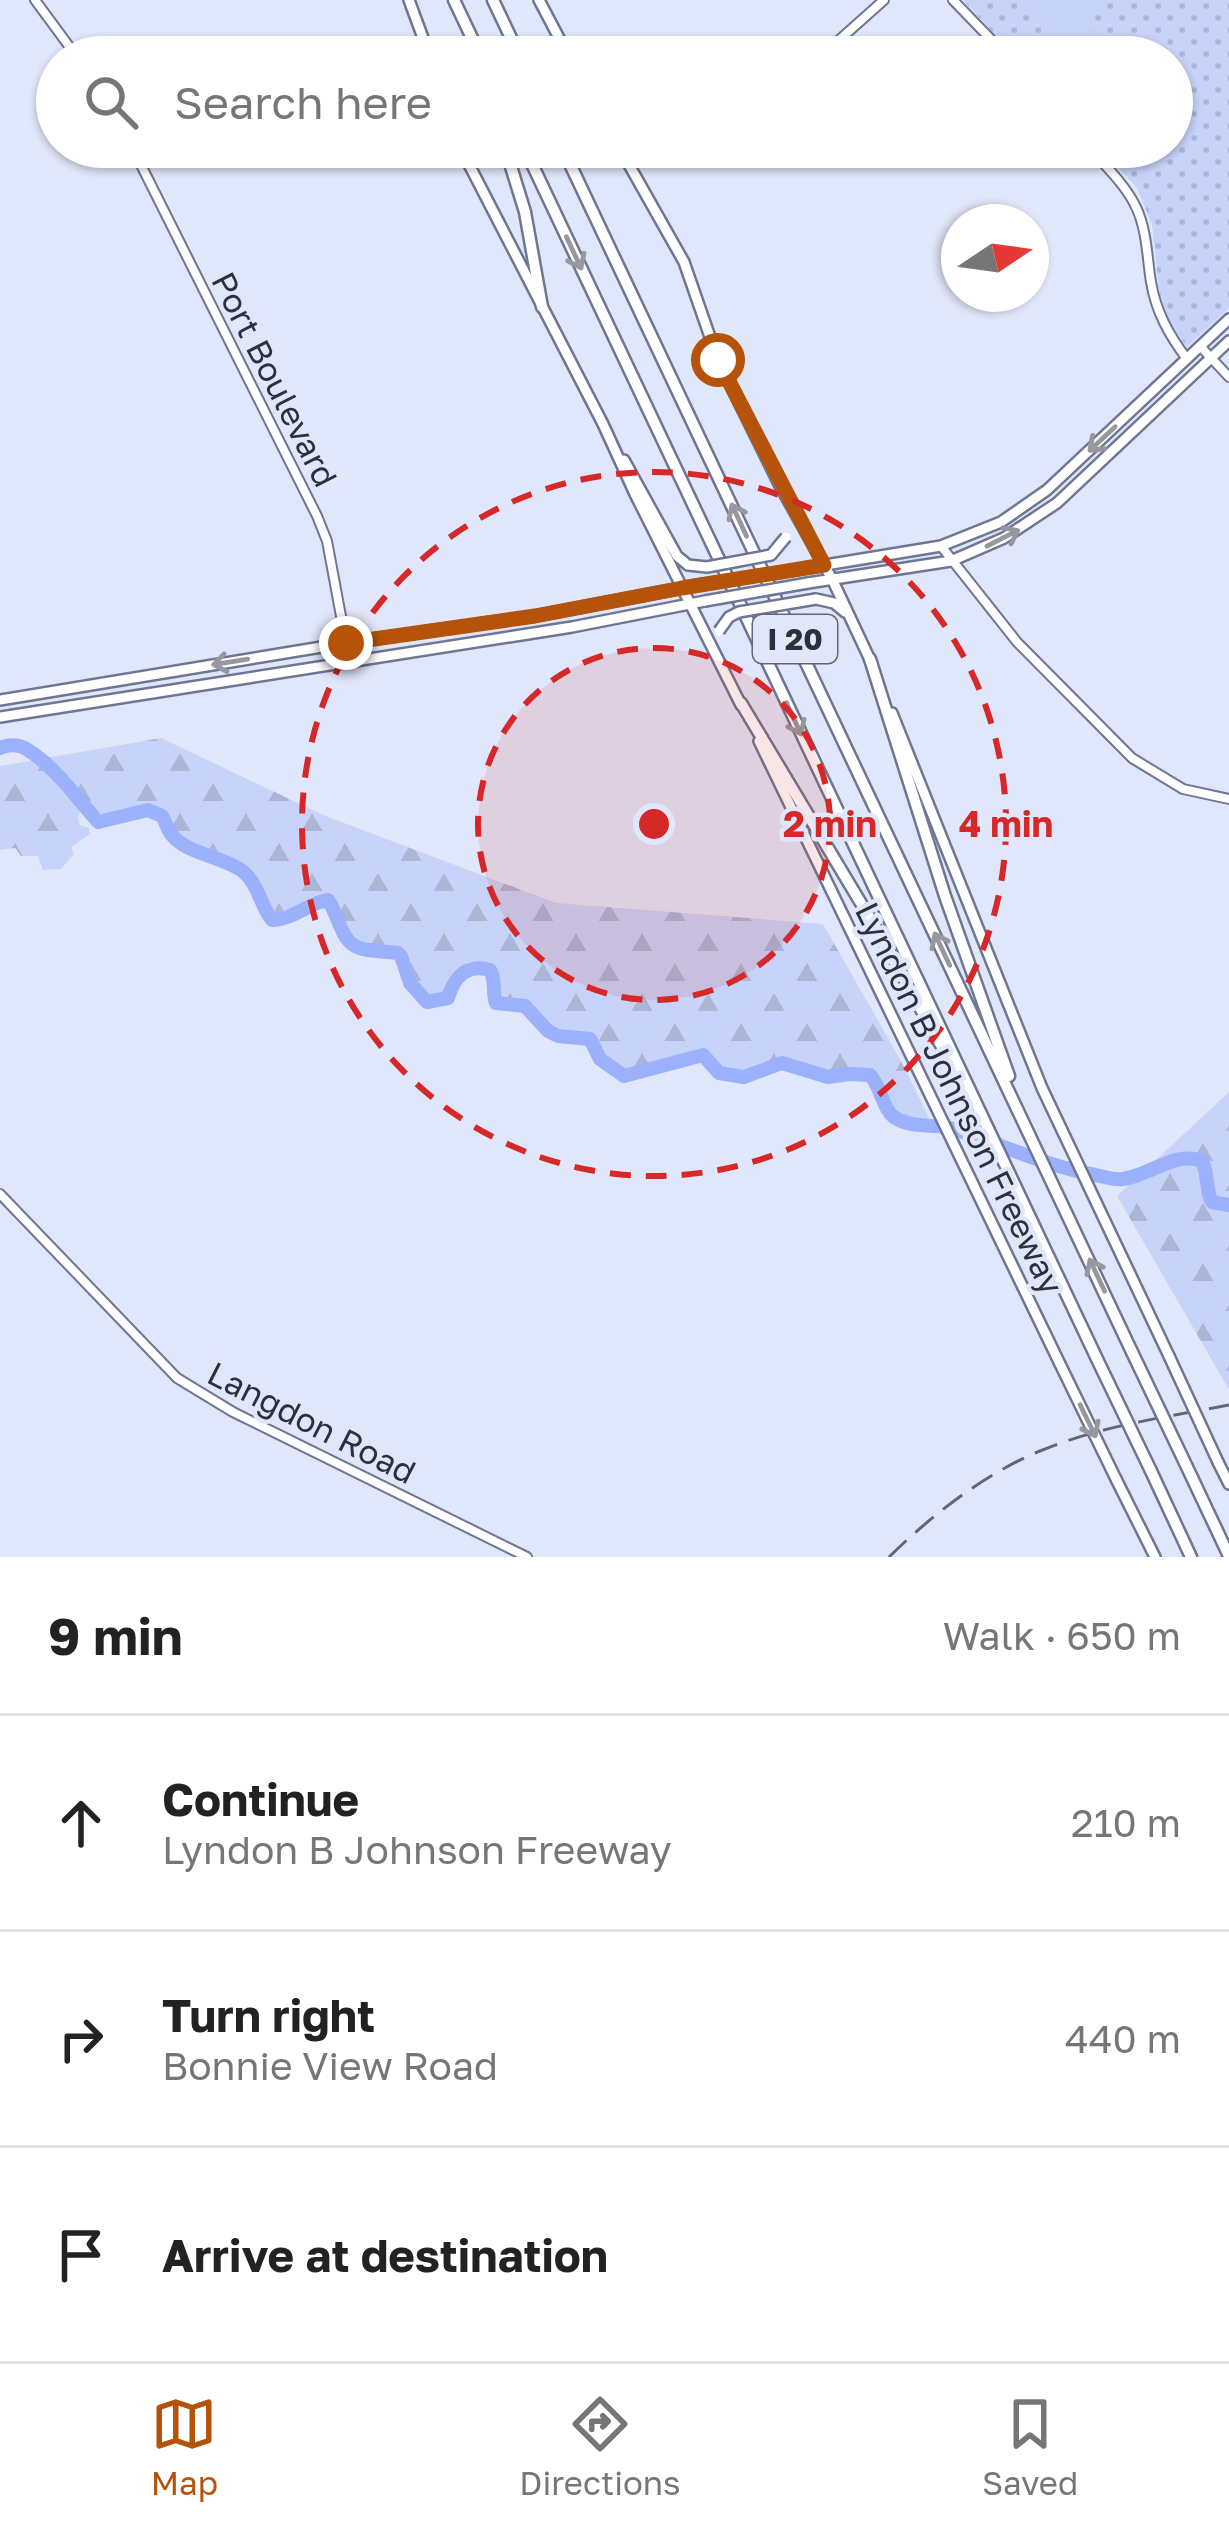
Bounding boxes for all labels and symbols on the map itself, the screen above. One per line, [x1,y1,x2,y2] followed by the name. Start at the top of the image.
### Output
[941,204,1049,312] north arrow
[564,234,586,270] one-way arrow
[204,265,346,493] street label: Port Boulevard
[691,333,745,387] route start
[1087,424,1117,452] one-way arrow
[727,503,749,539] one-way arrow
[984,526,1019,549] one-way arrow
[753,615,837,663] road number: I 20
[319,616,373,670] route end
[211,652,250,675] one-way arrow
[784,700,806,736] one-way arrow
[783,802,877,845] text: 2 min
[959,802,1053,845] text: 4 min
[633,803,675,845] centre of rings
[848,896,1072,1300] street label: Lyndon B Johnson Freeway
[930,932,952,968] one-way arrow
[1085,1258,1107,1294] one-way arrow
[202,1353,422,1491] street label: Langdon Road
[1078,1403,1100,1439] one-way arrow

